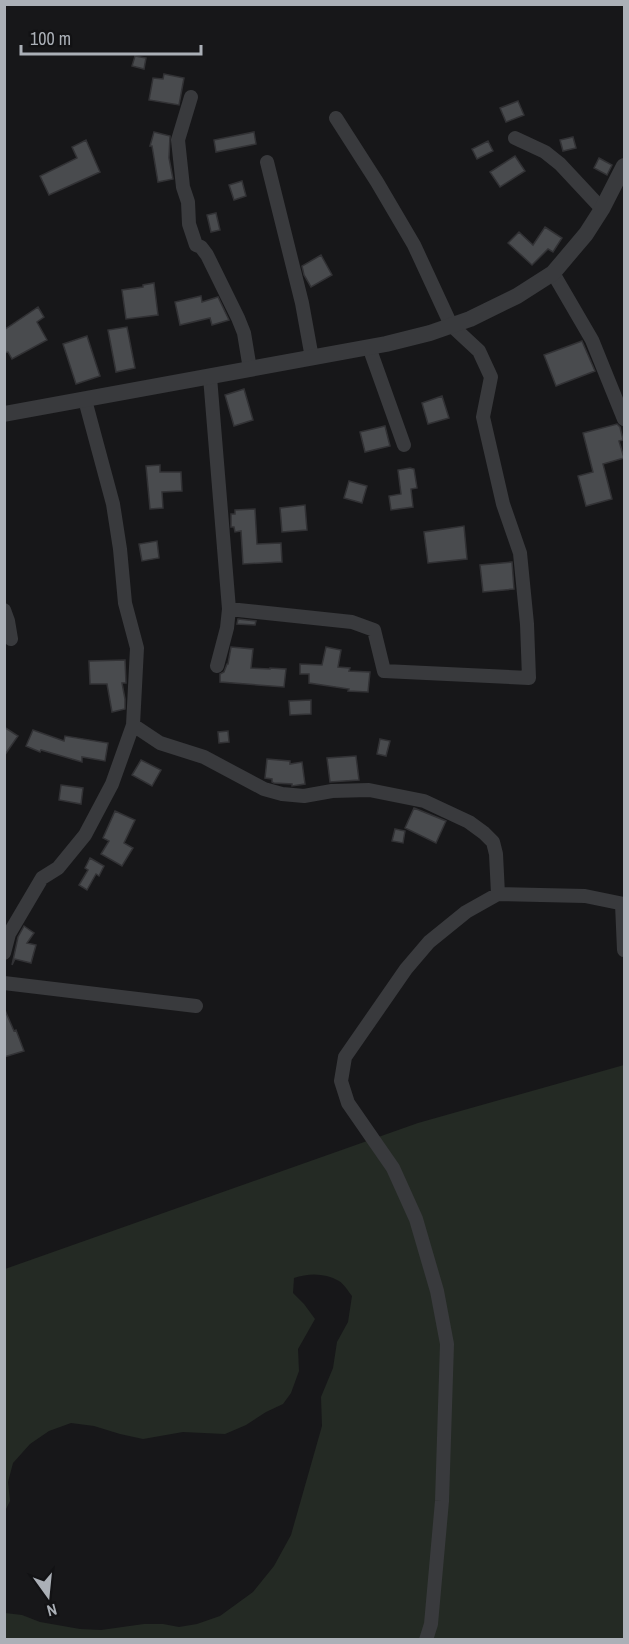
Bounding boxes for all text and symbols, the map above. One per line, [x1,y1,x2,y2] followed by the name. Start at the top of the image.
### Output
[21,18,201,56] scale bar
[30,26,71,51] text: 100 m
[18,1566,78,1626] north arrow
[44,1599,59,1622] text: N

